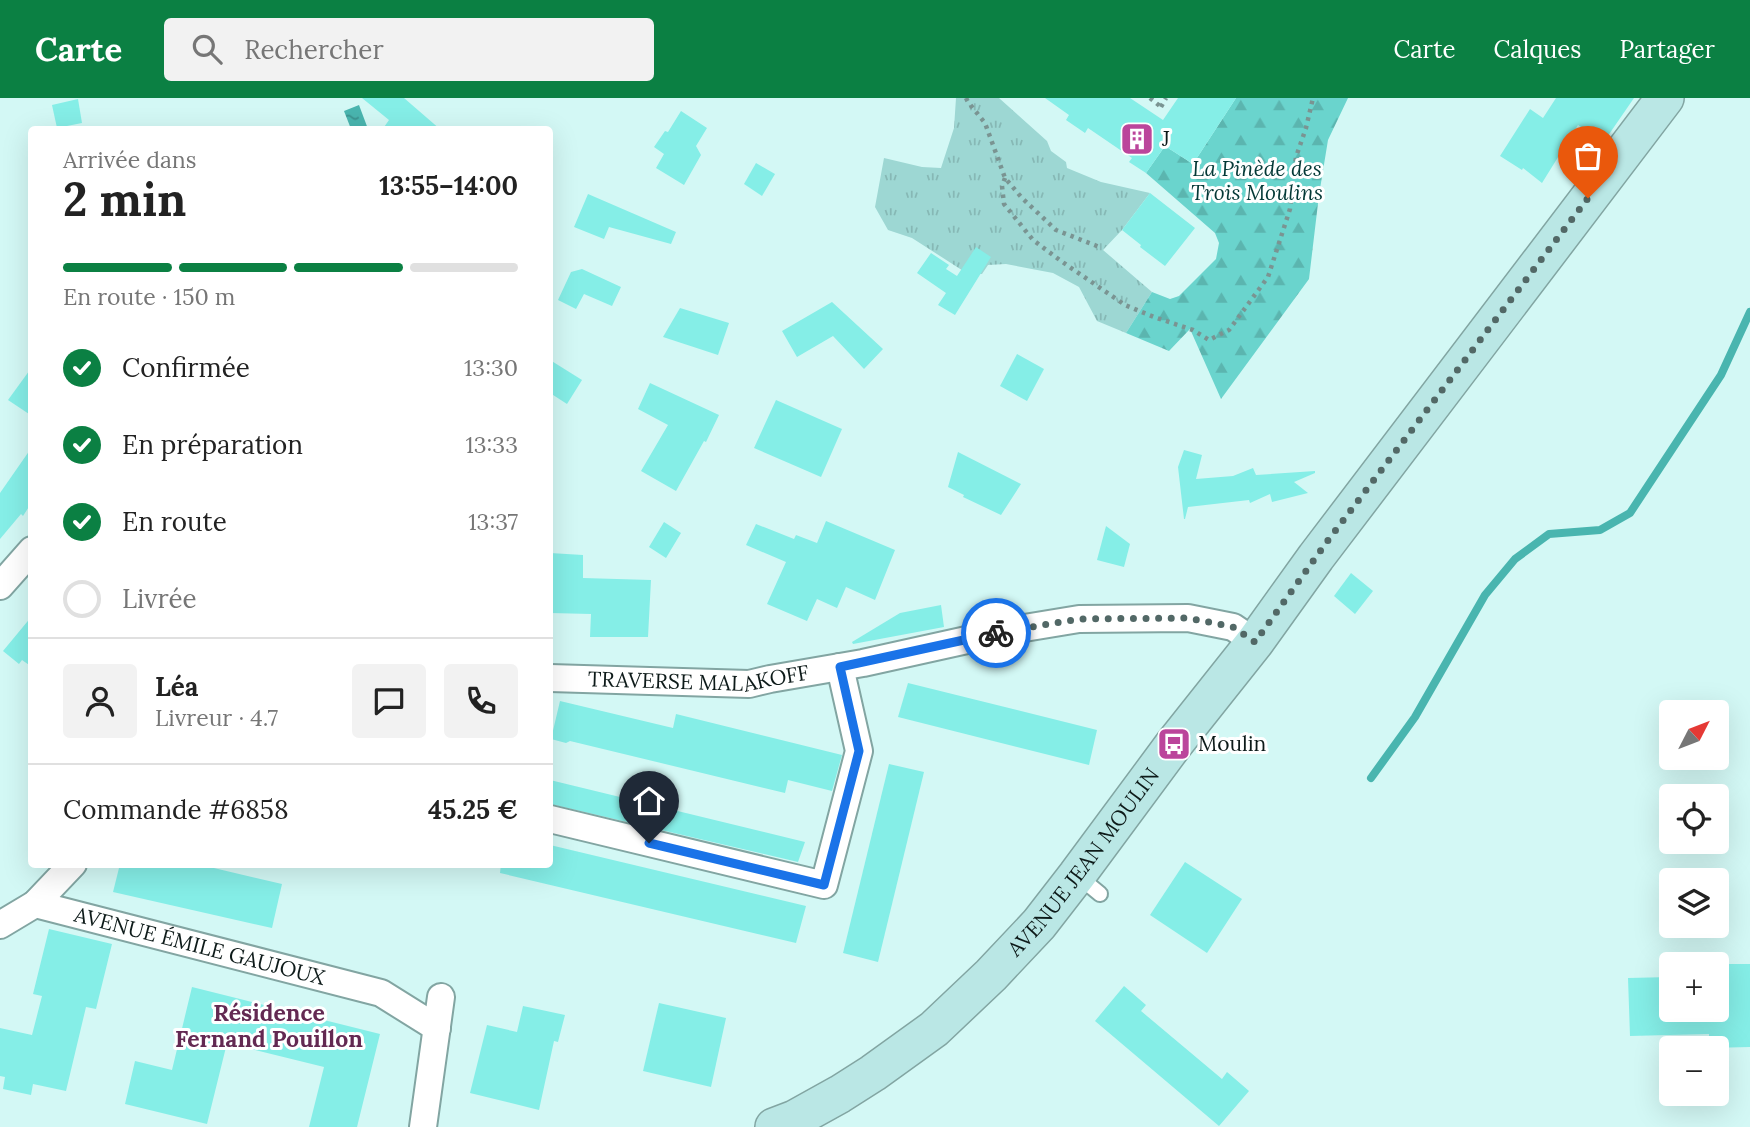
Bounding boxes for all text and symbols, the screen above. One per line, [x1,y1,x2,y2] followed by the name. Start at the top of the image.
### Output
[164,18,654,81] search box
[35,28,122,70] text: Carte
[188,30,226,68] icon: search
[244,33,384,66] text: Rechercher
[1393,34,1455,65] text: Carte
[1493,34,1581,65] text: Calques
[1619,34,1715,65] text: Partager
[1118,120,1156,158] building icon: J
[1161,125,1170,152] place label: J
[1558,126,1618,198] pin
[1569,137,1607,175] icon: bag
[63,145,196,174] text: Arrivée dans
[1191,155,1323,206] park label: La Pinède des Trois Moulins
[379,169,518,202] text: 13:55–14:00
[63,170,186,229] text: 2 min
[63,282,235,311] text: En route · 150 m
[63,349,101,387] icon: check
[122,351,250,384] text: Confirmée
[464,353,518,382] text: 13:30
[63,426,101,464] icon: check
[122,428,303,461] text: En préparation
[465,430,518,459] text: 13:33
[63,503,101,541] icon: check
[122,505,227,538] text: En route
[468,507,518,536] text: 13:37
[122,582,197,615] text: Livrée
[961,598,1031,668] courier
[977,614,1015,652] icon: bike
[588,659,811,698] street label: TRAVERSE MALAKOFF
[63,664,137,738] button: person
[352,664,426,738] button: chat
[444,664,518,738] button: phone
[155,670,198,703] text: Léa
[1659,700,1729,770] north arrow
[1659,700,1729,1106] map controls
[155,703,278,732] text: Livreur · 4.7
[1155,725,1193,763] bus stop icon: Moulin
[1198,730,1267,757] place label: Moulin
[1001,762,1165,963] street label: AVENUE JEAN MOULIN
[619,771,679,843] pin
[630,782,668,820] icon: home
[1659,784,1729,854] button: locate
[63,793,289,826] text: Commande #6858
[428,793,518,826] text: 45.25 €
[1659,868,1729,938] button: layers
[71,900,328,991] street label: AVENUE ÉMILE GAUJOUX
[1659,952,1729,1022] button: +
[175,998,363,1053] district label: Résidence Fernand Pouillon
[1659,1036,1729,1106] button: −

